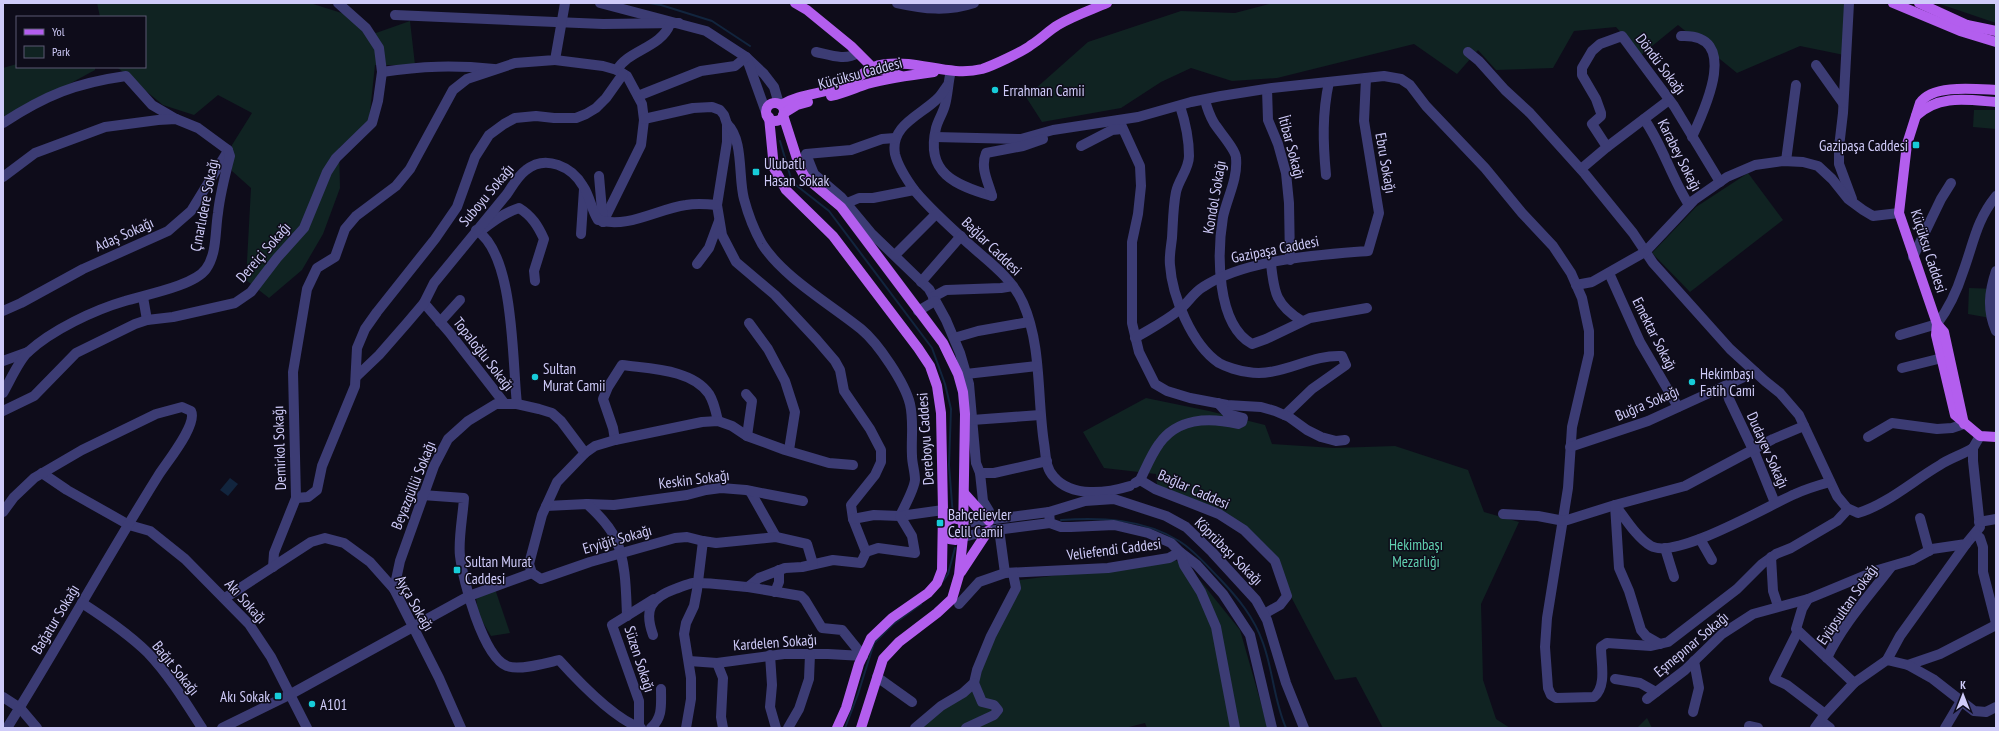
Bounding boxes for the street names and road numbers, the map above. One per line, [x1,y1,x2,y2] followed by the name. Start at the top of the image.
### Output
[1632,30,1690,98] street label: Döndü Sokağı
[816,53,904,93] street label: Küçüksu Caddesi
[1274,113,1310,181] street label: İtibar Sokağı
[1654,116,1706,194] street label: Karabey Sokağı
[1371,131,1401,195] street label: Ebru Sokağı
[186,157,222,253] street label: Çınarlıdere Sokağı
[1198,159,1230,235] street label: Kondol Sokağı
[454,160,518,230] street label: Suboyu Sokağı
[1907,207,1951,295] street label: Küçüksu Caddesi
[92,213,156,255] street label: Adaş Sokağı
[958,213,1026,279] street label: Bağlar Caddesi
[232,218,294,286] street label: Dereiçi Sokağı
[1230,231,1320,267] street label: Gazipaşa Caddesi
[1628,294,1682,374] street label: Emektar Sokağı
[449,313,519,395] street label: Topaloğlu Sokağı
[1612,381,1682,425] street label: Buğra Sokağı
[912,392,938,486] street label: Dereboyu Caddesi
[268,405,290,491] street label: Demirkol Sokağı
[1743,409,1793,491] street label: Dudayev Sokağı
[387,438,439,532] street label: Beyazgüllü Sokağı
[657,465,731,493] street label: Keskin Sokağı
[1155,465,1233,513] street label: Bağlar Caddesi
[1191,513,1267,589] street label: Köprübaşı Sokağı
[580,520,654,558] street label: Eryiğit Sokağı
[1065,534,1162,564] street label: Veliefendi Caddesi
[1812,560,1882,648] street label: Eyüpsultan Sokağı
[391,572,439,634] street label: Ayça Sokağı
[221,575,271,627] street label: Akı Sokağı
[27,581,83,657] street label: Bağatur Sokağı
[1650,607,1732,681] street label: Eşmepınar Sokağı
[620,623,660,695] street label: Süzen Sokağı
[733,630,817,654] street label: Kardelen Sokağı
[148,637,204,699] street label: Bağıt Sokağı

